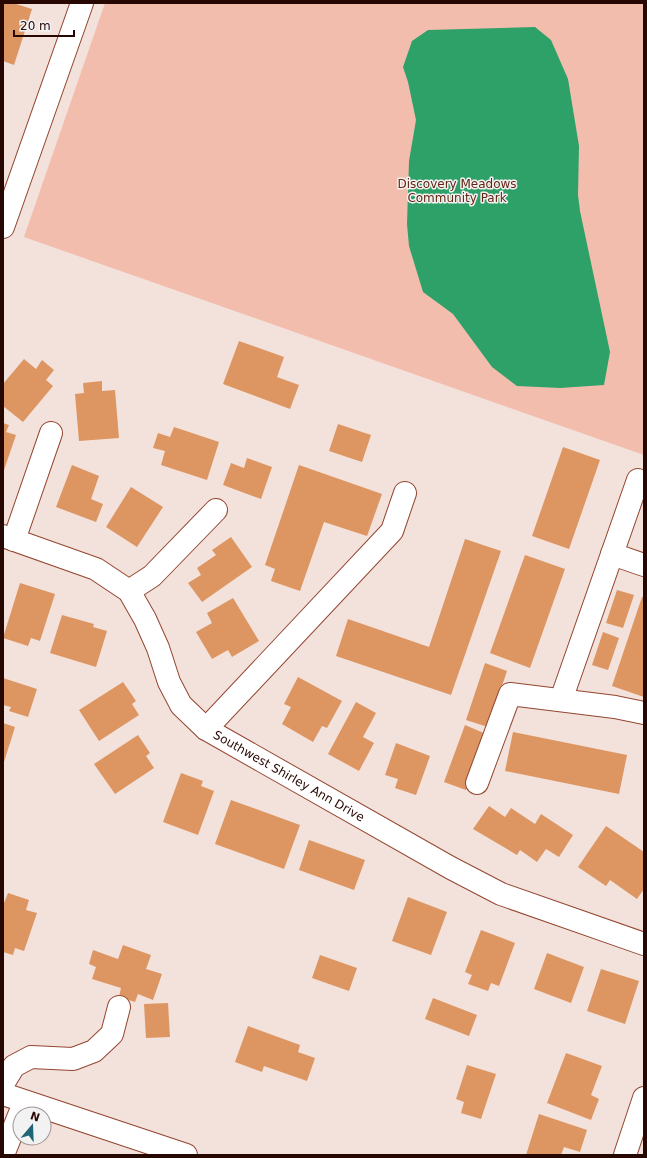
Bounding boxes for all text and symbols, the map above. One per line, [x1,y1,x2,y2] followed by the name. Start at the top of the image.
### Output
[14,12,74,38] scale bar
[20,19,51,33] text: 20 m
[397,177,517,205] park label: Discovery Meadows Community Park
[211,728,367,824] street label: Southwest Shirley Ann Drive
[12,1106,52,1146] north arrow
[29,1109,42,1125] text: N

